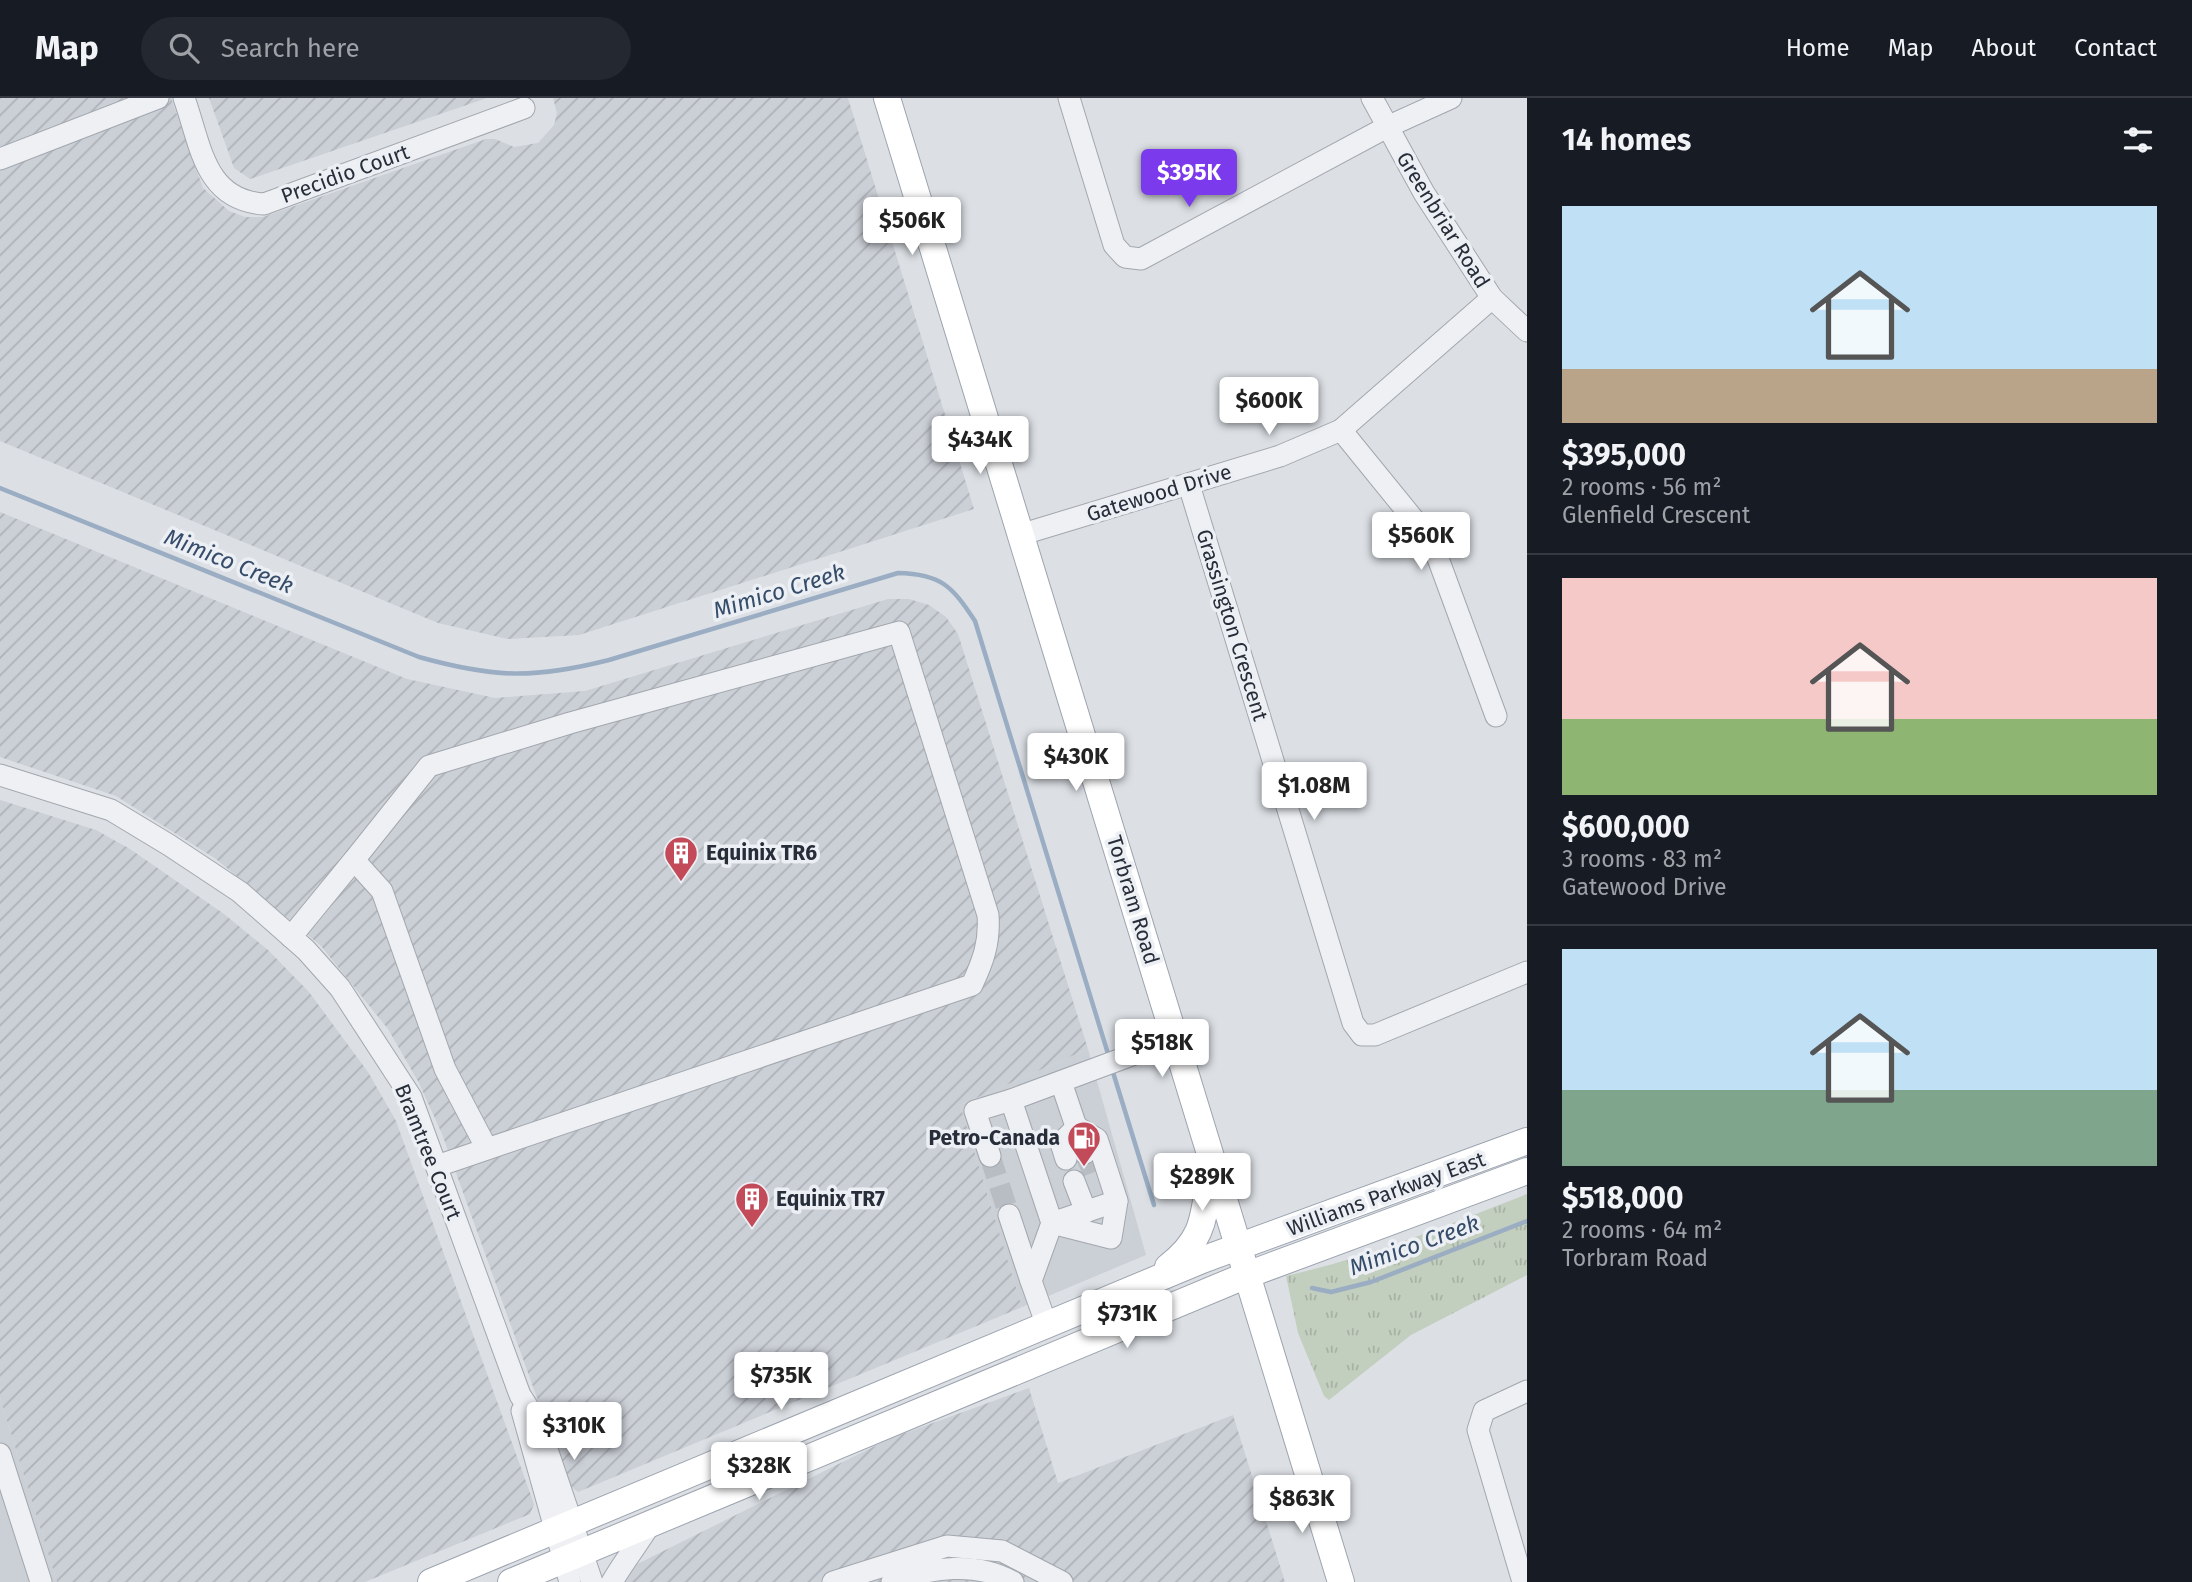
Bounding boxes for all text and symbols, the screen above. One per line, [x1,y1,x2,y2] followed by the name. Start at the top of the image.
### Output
[141,17,631,80] search box
[35,28,99,68] text: Map
[165,29,203,67] icon: search
[221,33,360,64] text: Search here
[1786,34,1850,62] text: Home
[1888,34,1934,62] text: Map
[1972,34,2036,62] text: About
[2074,34,2157,62] text: Contact
[2119,121,2157,159] icon: filters
[1562,122,1691,158] text: 14 homes
[277,139,413,209] street label: Precidio Court
[1391,147,1495,293] street label: Greenbriar Road
[1140,150,1238,209] pin: $395K
[1157,158,1221,186] text: $395K
[863,198,961,257] pin: $506K
[879,206,945,234] text: $506K
[1797,252,1923,378] icon: home
[1220,378,1318,437] pin: $600K
[1235,386,1303,414] text: $600K
[931,416,1029,476] pin: $434K
[948,425,1012,453] text: $434K
[1562,437,1686,473] text: $395,000
[1083,459,1235,527] street label: Gatewood Drive
[1562,473,1721,501] text: 2 rooms · 56 m²
[1562,501,1750,529] text: Glenfield Crescent
[1372,512,1470,572] pin: $560K
[1388,521,1454,549] text: $560K
[161,522,297,600] water label: Mimico Creek
[1190,526,1274,724] street label: Grassington Crescent
[710,558,848,624] water label: Mimico Creek
[1797,624,1923,750] icon: home
[1027,734,1125,793] pin: $430K
[1043,742,1109,770] text: $430K
[1257,762,1371,822] pin: $1.08M
[1278,771,1350,799] text: $1.08M
[1562,809,1690,845] text: $600,000
[1101,832,1165,968] street label: Torbram Road
[662,834,700,883] building icon: Equinix TR6
[706,840,817,866] place label: Equinix TR6
[1562,845,1722,873] text: 3 rooms · 83 m²
[1562,873,1727,901] text: Gatewood Drive
[1797,995,1923,1121] icon: home
[1113,1020,1211,1079] pin: $518K
[1131,1028,1193,1056] text: $518K
[389,1080,467,1224] street label: Bramtree Court
[1065,1119,1103,1168] fuel station icon: Petro-Canada
[929,1125,1060,1151] place label: Petro-Canada
[1283,1146,1489,1242] street label: Williams Parkway East
[1153,1154,1251,1213] pin: $289K
[1170,1162,1234,1190] text: $289K
[733,1180,771,1229] building icon: Equinix TR7
[1562,1180,1684,1216] text: $518,000
[776,1186,885,1212] place label: Equinix TR7
[1345,1209,1483,1281] water label: Mimico Creek
[1562,1216,1722,1244] text: 2 rooms · 64 m²
[1562,1244,1708,1272] text: Torbram Road
[1078,1290,1176,1350] pin: $731K
[1097,1299,1157,1327] text: $731K
[732,1352,830,1412] pin: $735K
[750,1361,812,1389] text: $735K
[525,1402,623,1462] pin: $310K
[543,1411,605,1439] text: $310K
[710,1442,808,1502] pin: $328K
[727,1451,791,1479] text: $328K
[1253,1476,1351,1535] pin: $863K
[1269,1484,1335,1512] text: $863K

